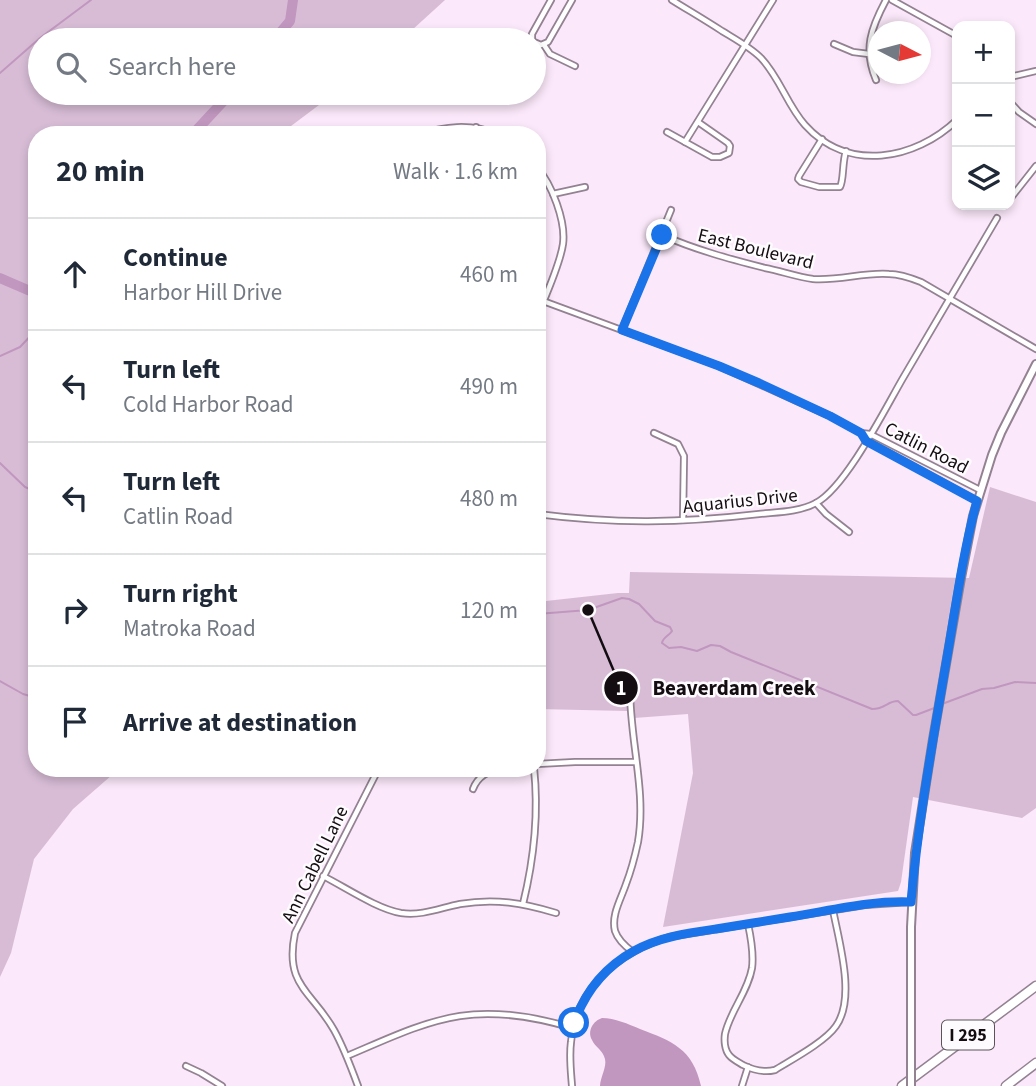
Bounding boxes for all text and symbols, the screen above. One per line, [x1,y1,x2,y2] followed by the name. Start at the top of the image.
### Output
[868,21,931,84] north arrow
[952,21,1015,210] map controls
[952,21,1015,84] button: +
[28,28,546,105] search box
[52,48,90,86] icon: search
[108,48,236,85] text: Search here
[952,84,1015,147] button: −
[952,147,1015,210] button: layers
[56,150,145,193] text: 20 min
[393,155,518,188] text: Walk · 1.6 km
[646,219,677,250] route end
[695,222,816,277] street label: East Boulevard
[123,239,228,276] text: Continue
[56,255,94,293] icon: ahead
[460,258,518,291] text: 460 m
[123,276,282,309] text: Harbor Hill Drive
[123,351,220,388] text: Turn left
[56,367,94,405] icon: left
[460,370,518,403] text: 490 m
[123,388,294,421] text: Cold Harbor Road
[880,416,973,481] street label: Catlin Road
[123,463,220,500] text: Turn left
[56,479,94,517] icon: left
[460,482,518,515] text: 480 m
[681,482,799,521] street label: Aquarius Drive
[123,500,233,533] text: Catlin Road
[123,575,238,612] text: Turn right
[56,591,94,629] icon: right
[460,594,518,627] text: 120 m
[123,612,256,645] text: Matroka Road
[603,667,829,709] callout: Beaverdam Creek
[615,673,627,703] text: 1
[652,673,816,703] text: Beaverdam Creek
[56,703,94,741] icon: arrive
[123,704,357,741] text: Arrive at destination
[275,801,355,928] street label: Ann Cabell Lane
[558,1007,589,1038] route start
[942,1020,994,1050] road number: I 295

